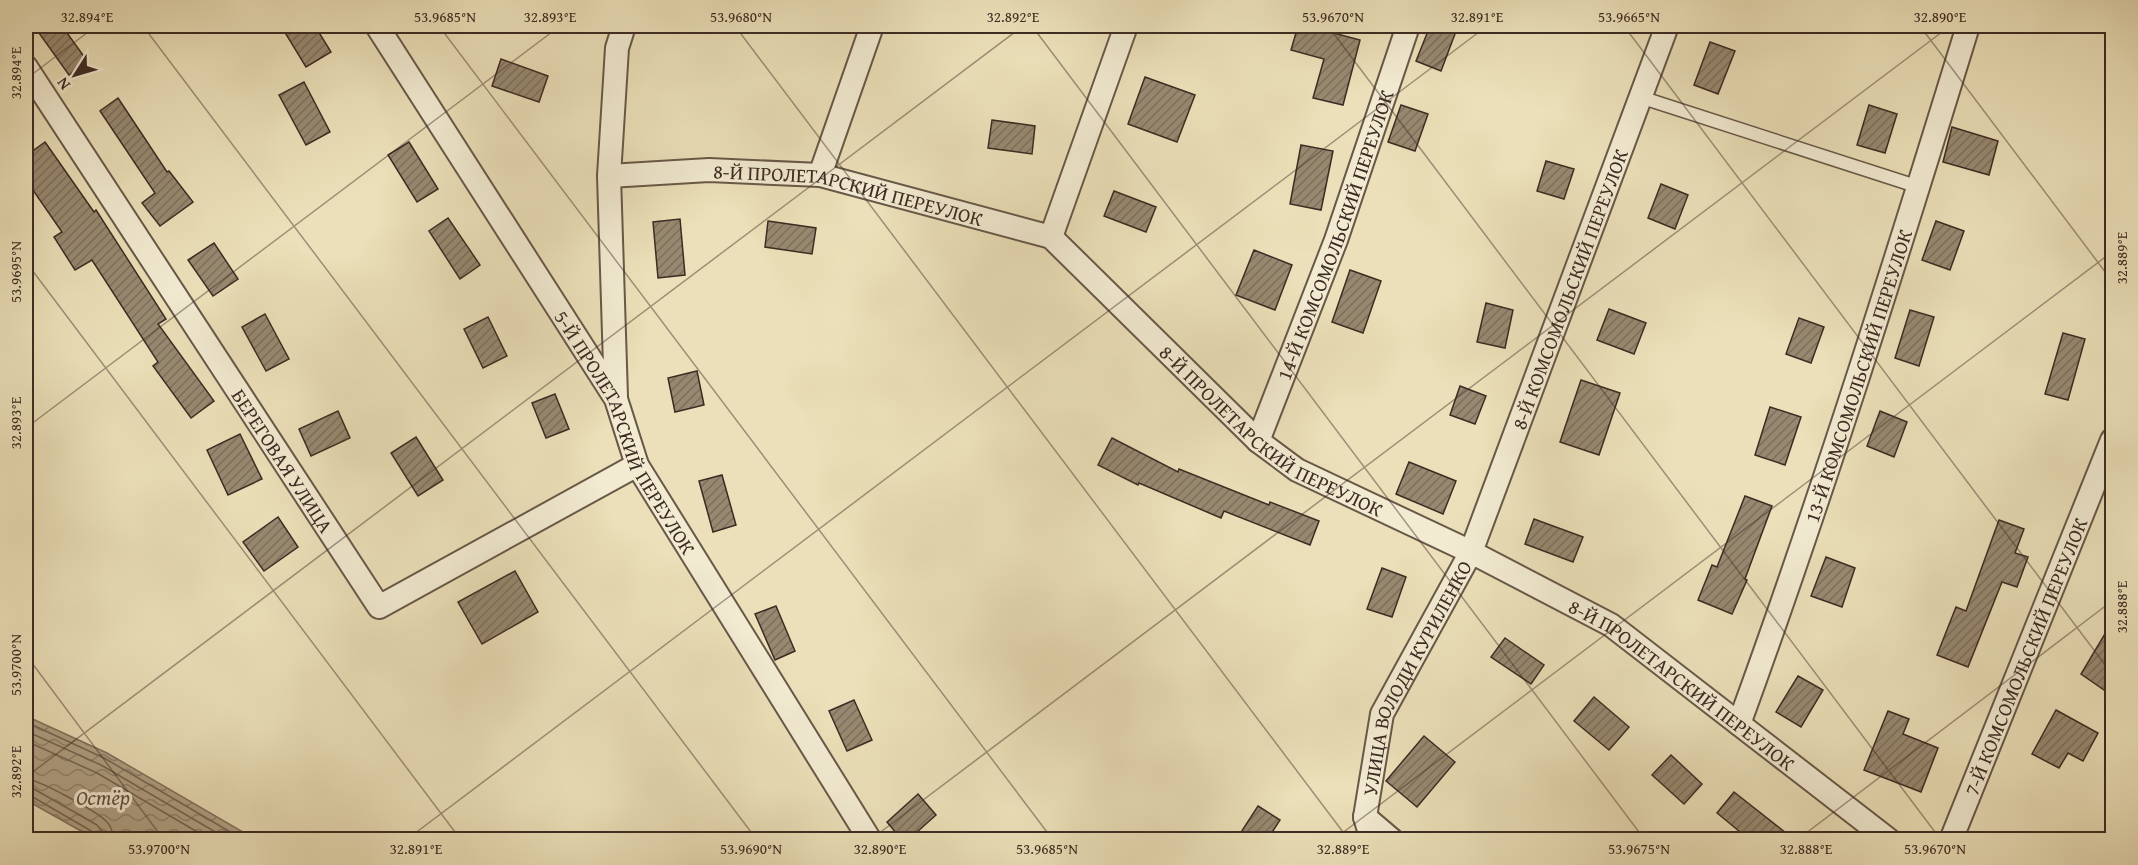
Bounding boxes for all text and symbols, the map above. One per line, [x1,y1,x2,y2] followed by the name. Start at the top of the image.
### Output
[61,6,114,27] text: 32.894°E
[414,6,476,27] text: 53.9685°N
[524,6,577,27] text: 32.893°E
[710,6,772,27] text: 53.9680°N
[987,6,1040,27] text: 32.892°E
[1302,6,1364,27] text: 53.9670°N
[1451,6,1504,27] text: 32.891°E
[1598,6,1660,27] text: 53.9665°N
[1914,6,1967,27] text: 32.890°E
[45,45,105,105] north arrow
[5,46,26,99] text: 32.894°E
[50,72,76,96] text: N
[1269,85,1400,384] street label: 14-Й КОМСОМОЛЬСКИЙ ПЕРЕУЛОК
[1504,144,1635,433] street label: 8-Й КОМСОМОЛЬСКИЙ ПЕРЕУЛОК
[713,156,987,233] street label: 8-Й ПРОЛЕТАРСКИЙ ПЕРЕУЛОК
[1796,225,1919,526] street label: 13-Й КОМСОМОЛЬСКИЙ ПЕРЕУЛОК
[2111,231,2132,284] text: 32.889°E
[5,241,26,303] text: 53.9695°N
[548,304,704,560] street label: 5-Й ПРОЛЕТАРСКИЙ ПЕРЕУЛОК
[1153,338,1389,523] street label: 8-Й ПРОЛЕТАРСКИЙ ПЕРЕУЛОК
[225,382,341,538] street label: БЕРЕГОВАЯ УЛИЦА
[5,396,26,449] text: 32.893°E
[1956,512,2094,800] street label: 7-Й КОМСОМОЛЬСКИЙ ПЕРЕУЛОК
[1354,555,1478,798] street label: УЛИЦА ВОЛОДИ КУРИЛЕНКО
[2111,580,2132,633] text: 32.888°E
[1564,591,1802,777] street label: 8-Й ПРОЛЕТАРСКИЙ ПЕРЕУЛОК
[5,634,26,696] text: 53.9700°N
[5,745,26,798] text: 32.892°E
[76,782,130,813] water label: Остёр
[128,838,190,859] text: 53.9700°N
[390,838,443,859] text: 32.891°E
[720,838,782,859] text: 53.9690°N
[854,838,907,859] text: 32.890°E
[1016,838,1078,859] text: 53.9685°N
[1317,838,1370,859] text: 32.889°E
[1608,838,1670,859] text: 53.9675°N
[1780,838,1833,859] text: 32.888°E
[1904,838,1966,859] text: 53.9670°N

